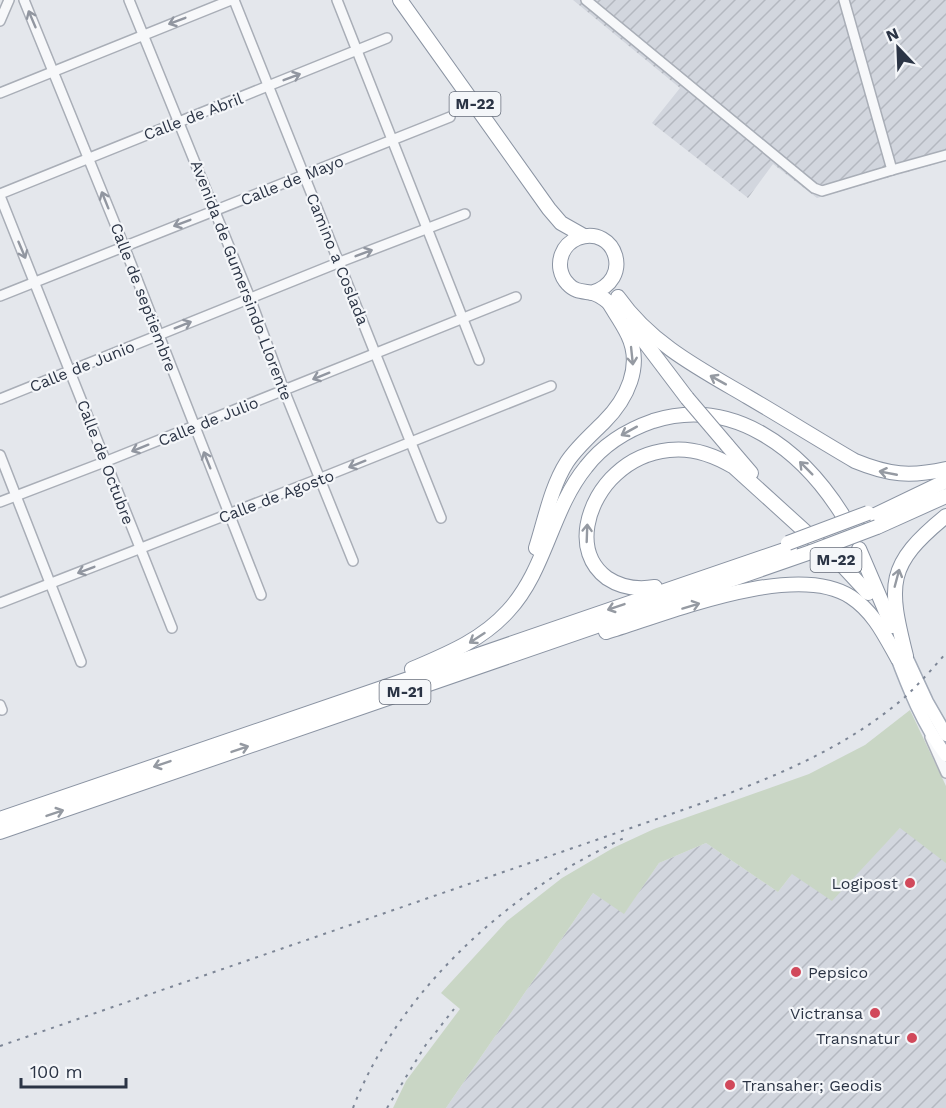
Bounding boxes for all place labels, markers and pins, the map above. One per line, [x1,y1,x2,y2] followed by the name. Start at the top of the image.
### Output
[832,874,898,893] place label: Logipost
[903,876,917,890] marker: Logipost
[808,963,868,982] place label: Pepsico
[789,965,803,979] marker: Pepsico
[790,1004,863,1023] place label: Victransa
[868,1006,882,1020] marker: Victransa
[816,1029,900,1048] place label: Transnatur
[905,1031,919,1045] marker: Transnatur
[742,1076,882,1095] place label: Transaher; Geodis
[723,1078,737,1092] marker: Transaher; Geodis

